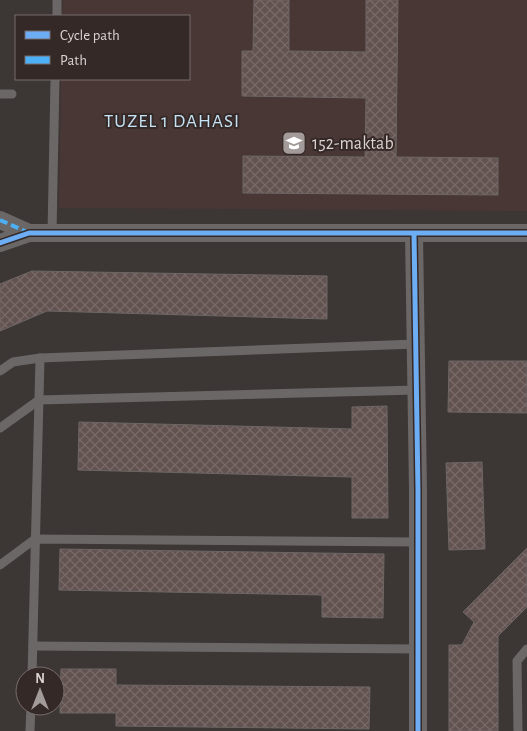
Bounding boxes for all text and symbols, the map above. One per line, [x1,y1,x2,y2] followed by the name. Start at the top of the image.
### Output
[15,15,190,80] legend
[60,28,120,43] text: Cycle path
[60,53,87,68] text: Path
[104,112,240,131] district label: TUZEL 1 DAHASI
[281,130,307,156] school or university icon: 152-maktab
[312,135,394,153] place label: 152-maktab
[15,666,65,716] north arrow
[35,672,45,686] text: N

